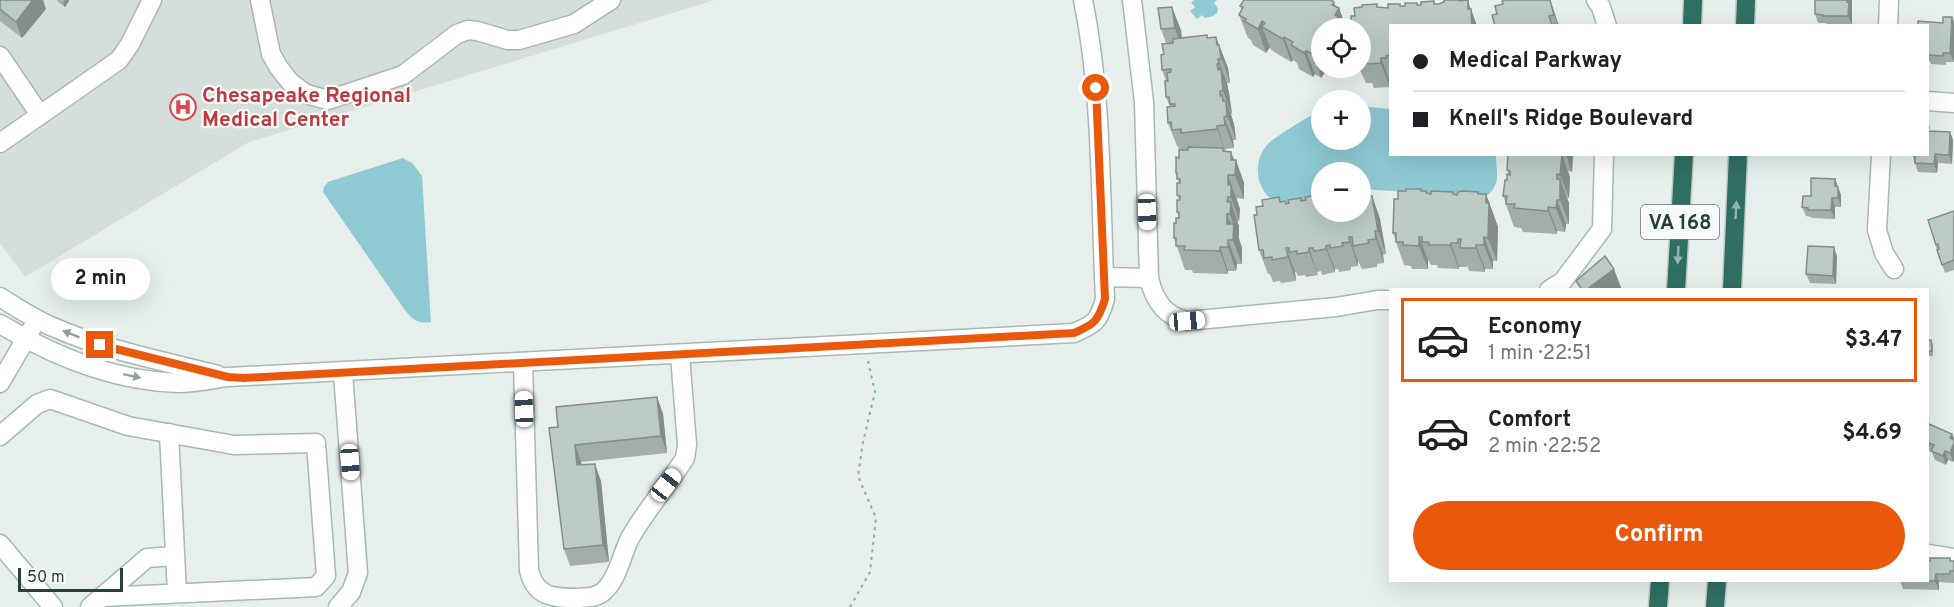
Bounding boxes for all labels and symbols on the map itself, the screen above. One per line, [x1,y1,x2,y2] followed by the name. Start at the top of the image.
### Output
[1082,74,1109,101] route start
[202,83,411,134] place label: Chesapeake Regional Medical Center
[168,92,198,122] hospital icon: Chesapeake Regional Medical Center
[1137,194,1157,230] car
[1731,201,1740,220] one-way arrow
[1641,205,1719,239] road number: VA 168
[1674,245,1683,264] one-way arrow
[51,258,150,300] callout: 2 min
[1168,310,1206,332] car
[62,329,80,338] one-way arrow
[86,331,113,358] route end
[122,372,141,382] one-way arrow
[514,391,534,427] car
[340,443,360,481] car
[648,465,684,505] car
[18,565,123,592] scale bar

